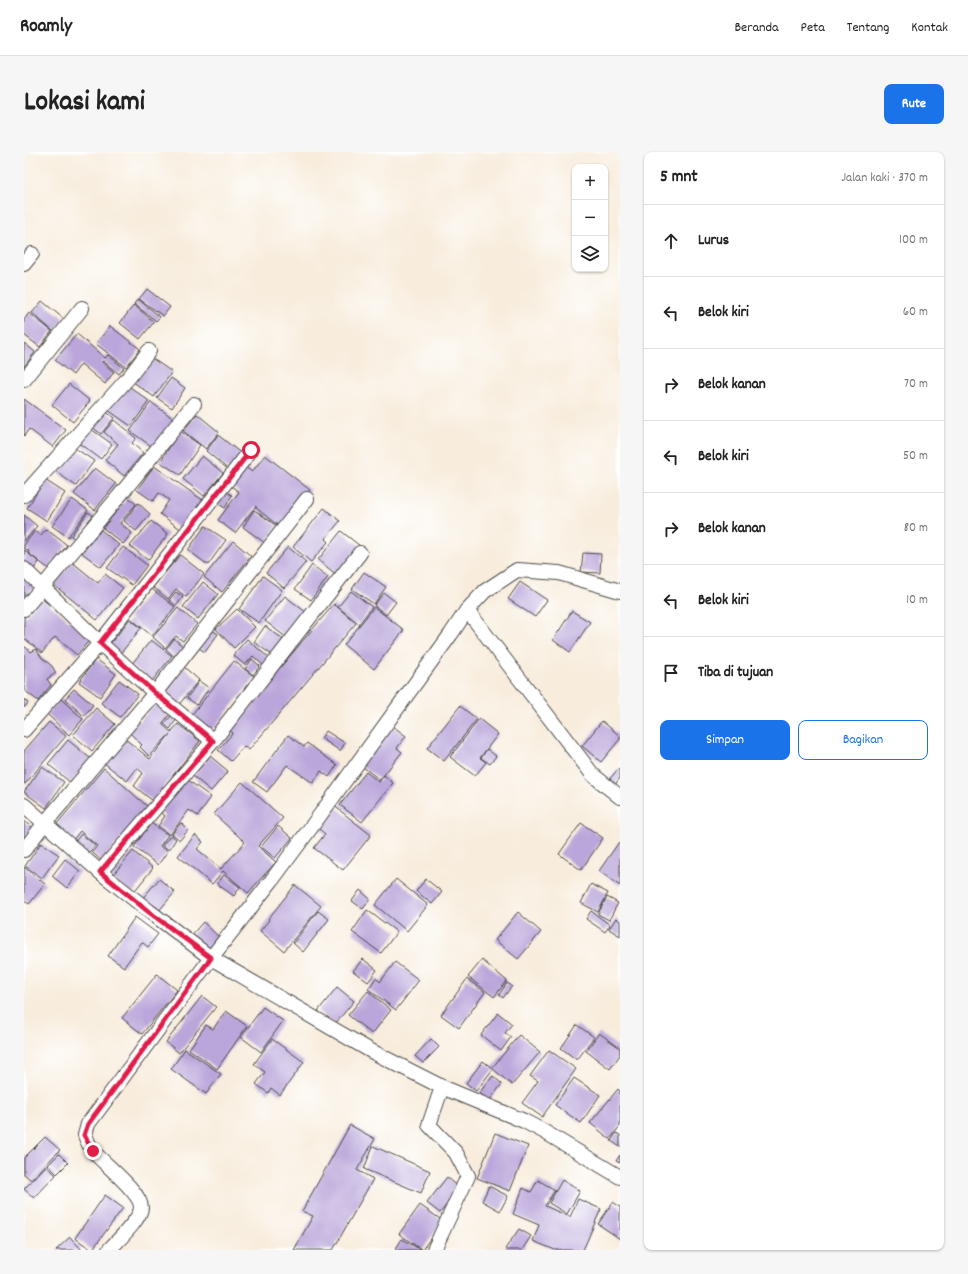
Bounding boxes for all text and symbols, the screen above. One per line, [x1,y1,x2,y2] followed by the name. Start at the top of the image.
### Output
[20,14,72,41] text: Roamly
[734,18,779,38] text: Beranda
[801,18,825,38] text: Peta
[847,18,889,38] text: Tentang
[911,18,948,38] text: Kontak
[24,84,145,124] text: Lokasi kami
[884,84,944,124] button: Rute
[572,164,608,272] map controls
[572,164,608,200] button: +
[660,166,698,190] text: 5 mnt
[841,169,928,188] text: Jalan kaki · 370 m
[572,200,608,236] button: −
[660,230,682,252] icon: ahead
[698,230,729,252] text: Lurus
[899,231,928,250] text: 100 m
[572,236,608,272] button: layers
[660,302,682,324] icon: left
[698,302,749,324] text: Belok kiri
[903,303,928,322] text: 60 m
[660,374,682,396] icon: right
[698,374,766,396] text: Belok kanan
[904,375,928,394] text: 70 m
[242,441,260,459] route start
[660,446,682,468] icon: left
[698,446,749,468] text: Belok kiri
[903,447,928,466] text: 50 m
[660,518,682,540] icon: right
[698,518,766,540] text: Belok kanan
[904,519,928,538] text: 80 m
[660,590,682,612] icon: left
[698,590,749,612] text: Belok kiri
[906,591,928,610] text: 10 m
[660,662,682,684] icon: arrive
[698,662,773,684] text: Tiba di tujuan
[660,720,790,760] button: Simpan
[798,720,928,760] button: Bagikan
[84,1142,102,1160] route end

